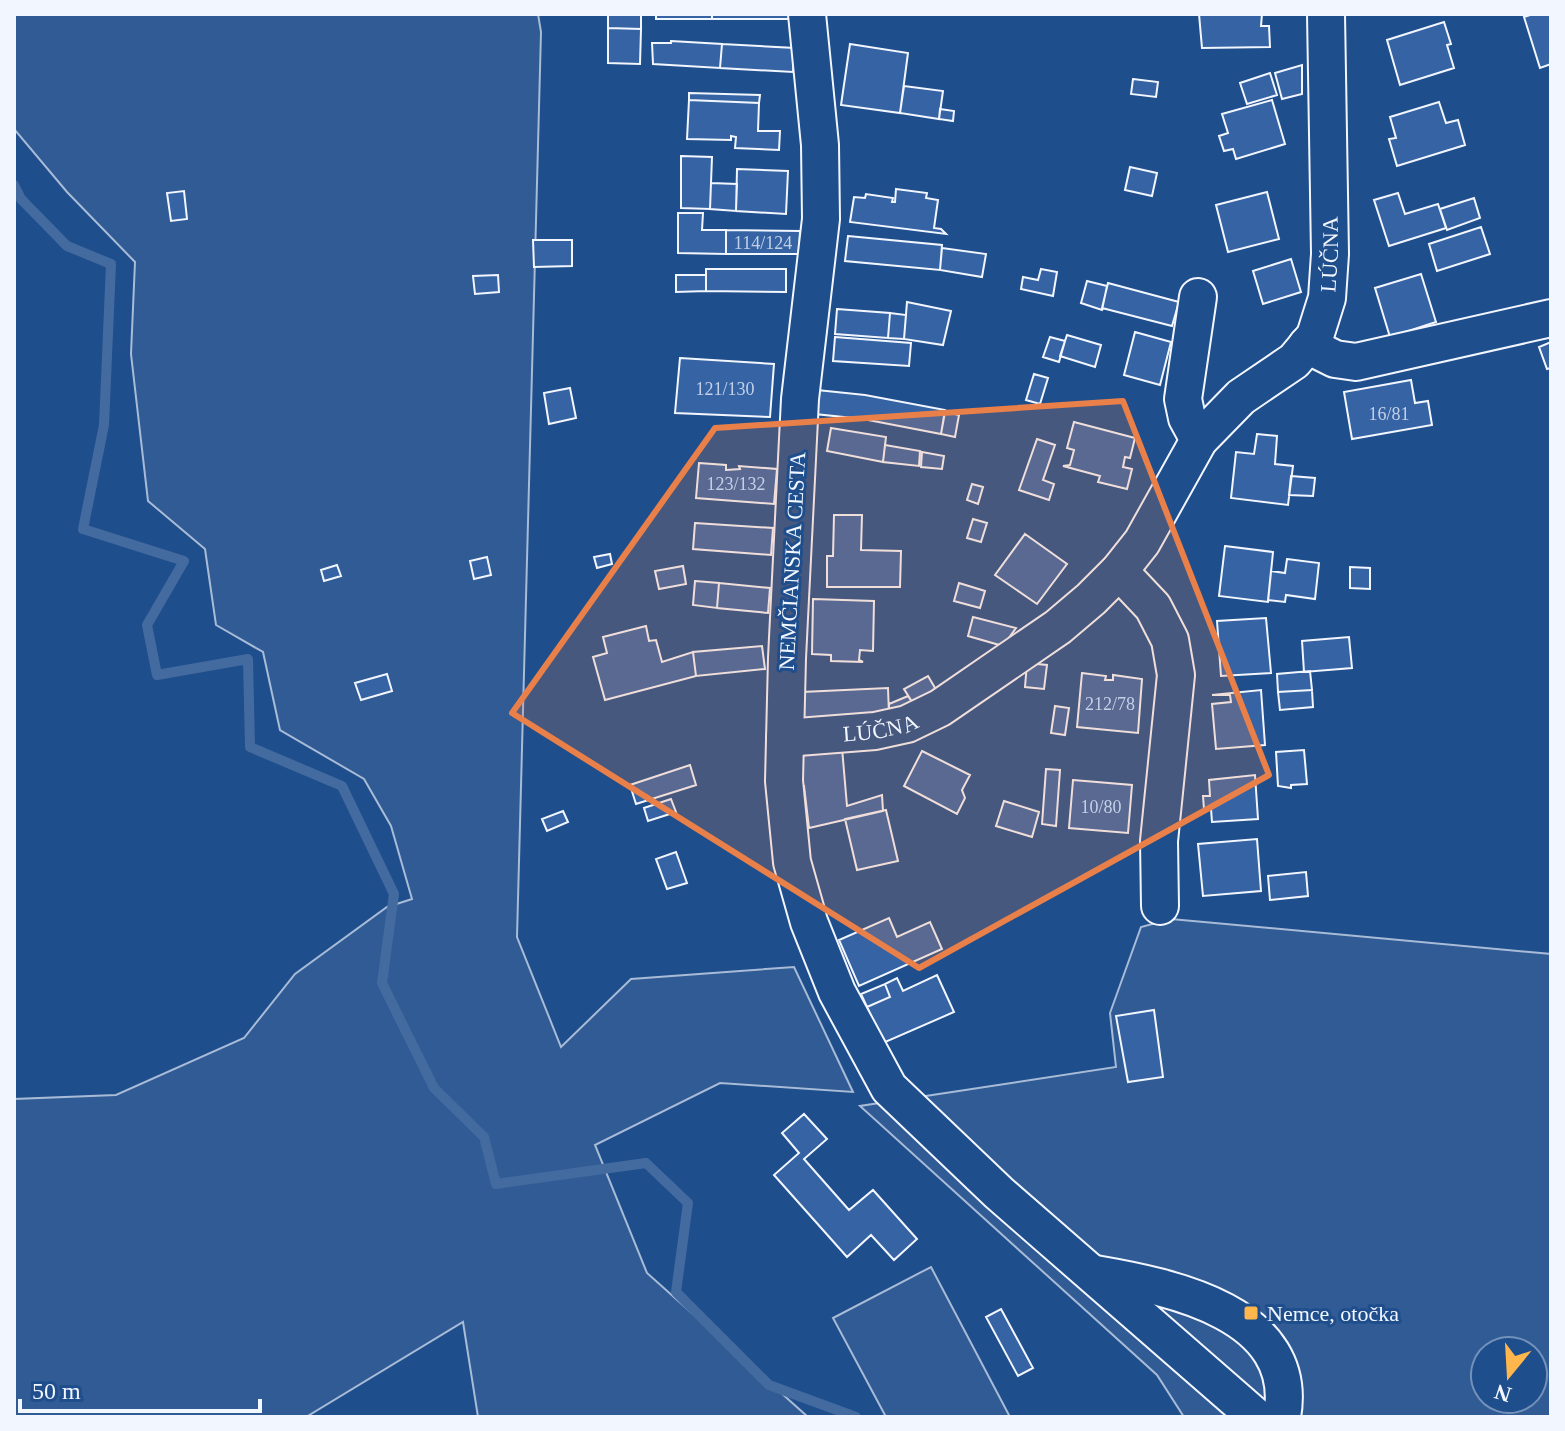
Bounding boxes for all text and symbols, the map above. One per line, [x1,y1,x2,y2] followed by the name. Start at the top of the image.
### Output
[1315,216,1343,293] street label: LÚČNA
[734,233,792,253] house number: 114/124
[695,379,755,399] house number: 121/130
[1368,404,1410,424] house number: 16/81
[774,451,810,671] street label: NEMČIANSKA CESTA
[706,474,766,494] house number: 123/132
[1085,694,1135,714] house number: 212/78
[842,708,922,746] street label: LÚČNA
[1080,797,1122,817] house number: 10/80
[1267,1301,1399,1326] place label: Nemce, otočka
[1242,1304,1260,1322] marker: Nemce, otočka
[1469,1335,1549,1415] north arrow
[20,1363,260,1413] scale bar
[32,1378,81,1404] text: 50 m
[1491,1379,1514,1408] text: N

